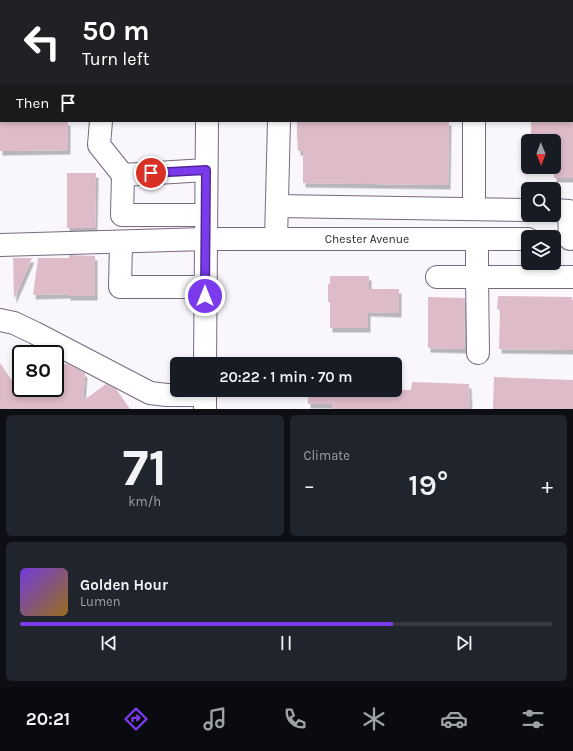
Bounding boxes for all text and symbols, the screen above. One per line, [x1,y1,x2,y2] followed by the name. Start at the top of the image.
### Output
[82,14,150,47] text: 50 m
[16,16,68,68] icon: left
[82,48,150,70] text: Turn left
[57,92,79,114] icon: arrive
[16,94,49,112] text: Then
[521,134,561,174] north arrow
[521,134,561,270] map controls
[134,156,168,190] pin
[140,162,162,184] icon: arrive
[521,182,561,222] button: search
[521,230,561,270] button: layers
[325,232,409,246] street label: Chester Avenue
[184,275,226,317] position arrow
[12,345,64,397] speed limit sign: 80
[219,368,353,386] text: 20:22 · 1 min · 70 m
[123,437,167,498] text: 71
[304,448,350,463] text: Climate
[408,467,448,503] text: 19°
[304,473,315,499] text: −
[541,473,553,499] text: +
[128,494,161,509] text: km/h
[80,576,168,594] text: Golden Hour
[80,594,121,609] text: Lumen
[98,632,120,654] icon: previous
[275,632,297,654] icon: pause
[453,632,475,654] icon: next
[122,705,150,733] icon: directions
[201,705,229,733] icon: music
[281,705,309,733] icon: phone
[360,705,388,733] icon: climate
[440,705,468,733] icon: car
[519,705,547,733] icon: filters
[26,708,70,730] text: 20:21

